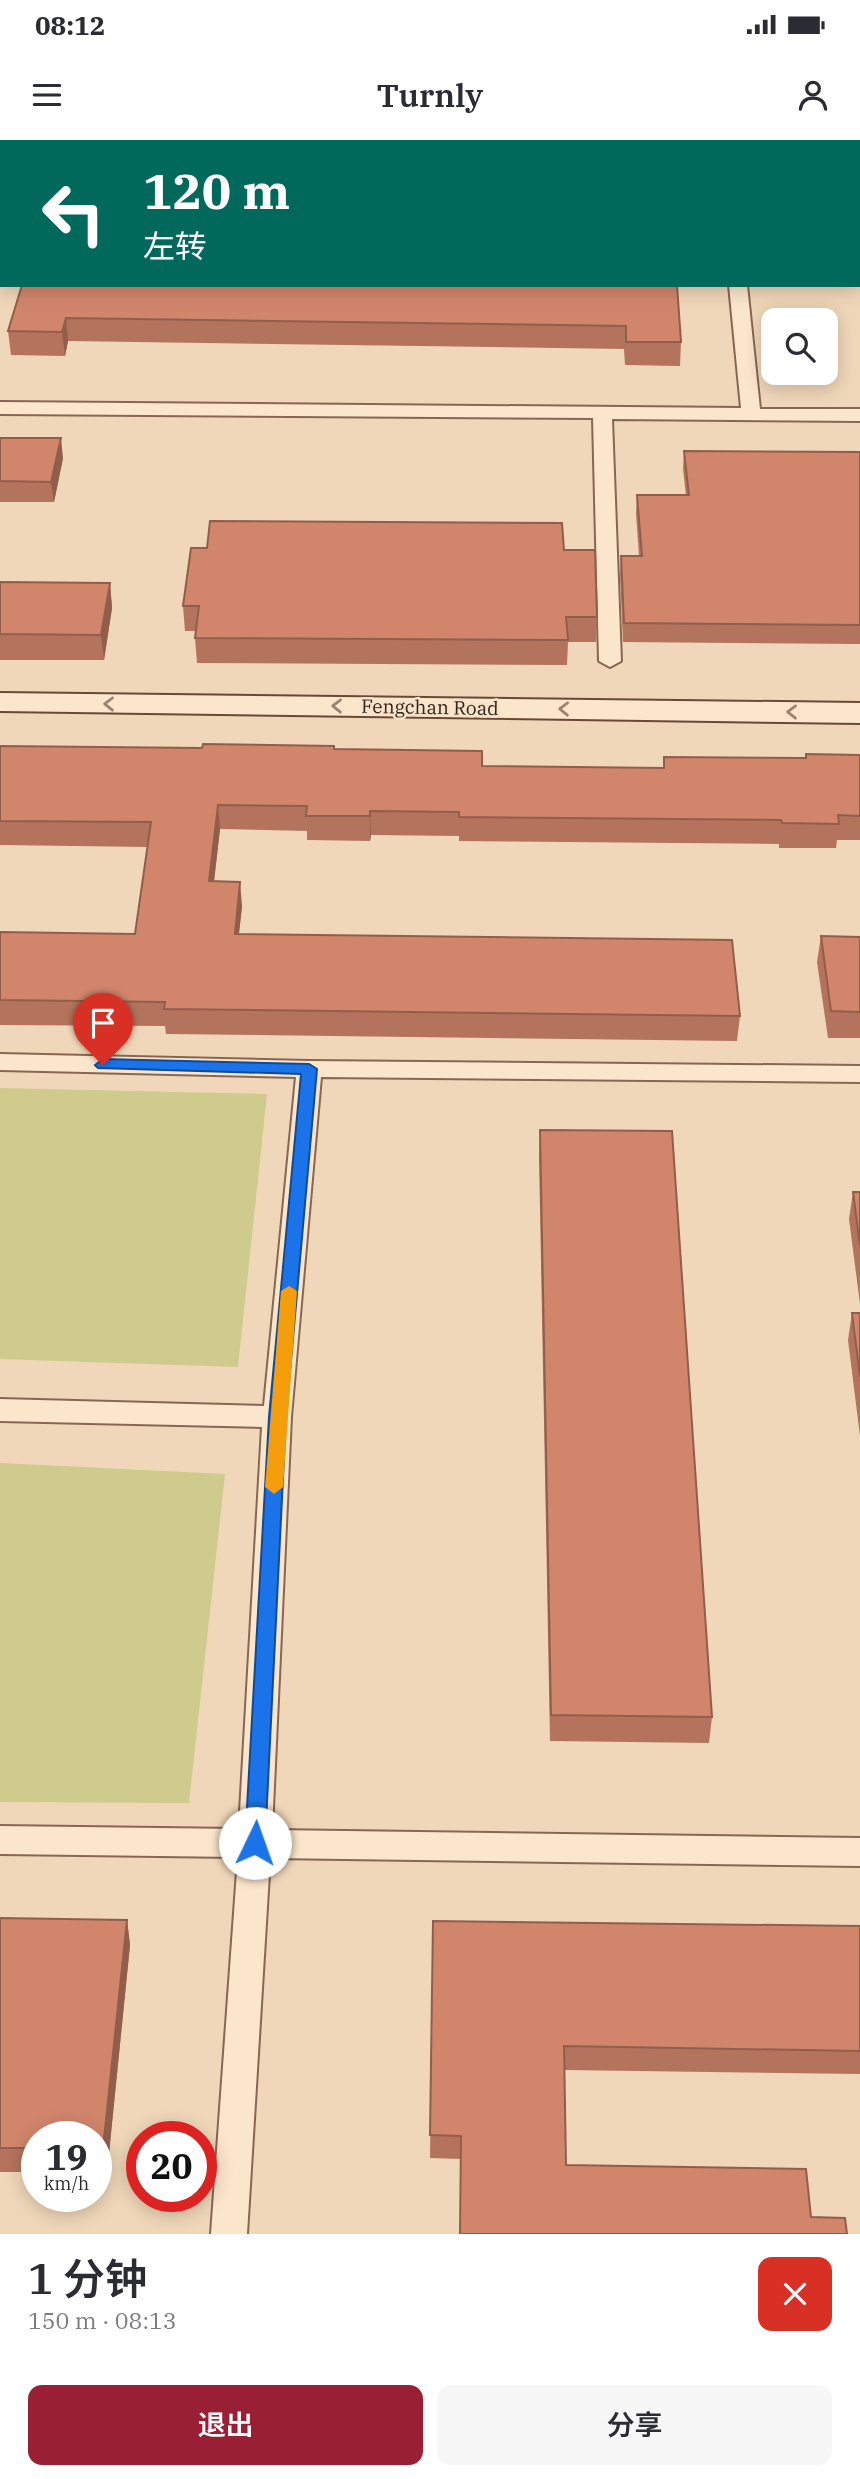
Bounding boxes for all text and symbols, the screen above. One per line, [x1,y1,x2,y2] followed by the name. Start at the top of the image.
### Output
[35,8,105,42] text: 08:12
[377,74,483,116] text: Turnly
[28,76,66,114] icon: menu
[794,76,832,114] icon: person
[143,159,290,222] text: 120 m
[28,168,119,259] icon: left
[143,225,207,267] text: 左转
[761,308,838,385] map controls
[761,308,838,385] button: search
[361,694,499,720] street label: Fengchan Road
[104,696,115,711] one-way arrow
[331,699,342,714] one-way arrow
[559,701,569,717] one-way arrow
[786,704,797,720] one-way arrow
[73,993,133,1065] pin
[84,1004,122,1042] icon: arrive
[218,1806,292,1880] position arrow
[126,2121,217,2212] speed limit sign: 20
[45,2134,88,2180] text: 19
[44,2172,89,2195] text: km/h
[28,2251,147,2306] text: 1 分钟
[758,2257,832,2331] button: close
[28,2305,177,2335] text: 150 m · 08:13
[28,2385,423,2465] button: 退出
[437,2385,832,2465] button: 分享

